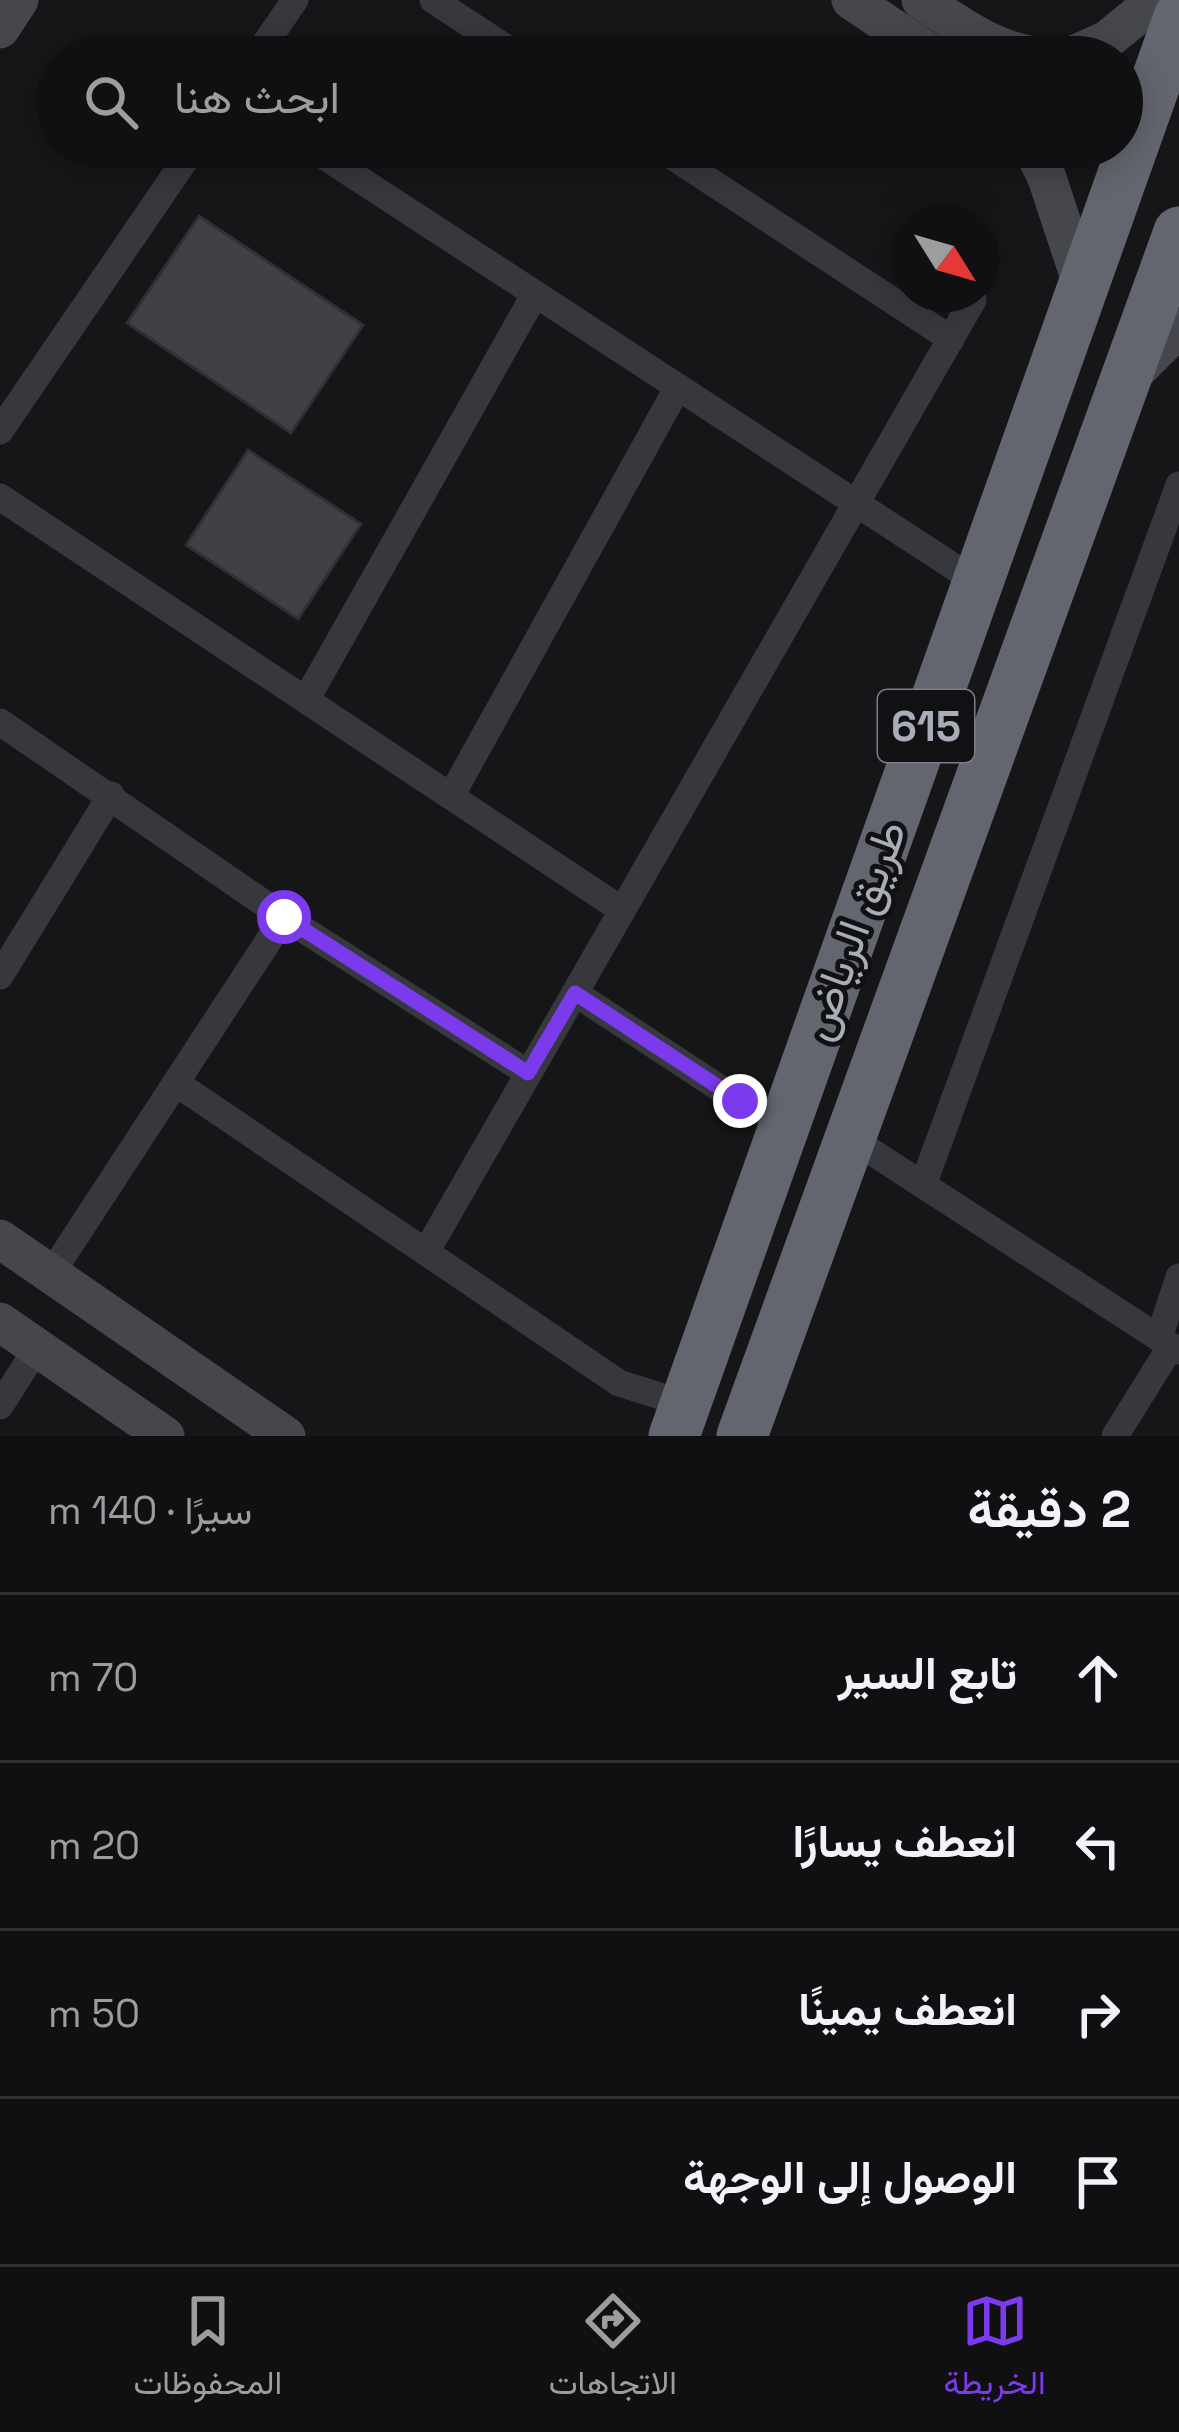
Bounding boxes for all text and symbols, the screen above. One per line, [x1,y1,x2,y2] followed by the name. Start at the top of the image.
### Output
[36,36,1143,168] search box
[78,69,144,135] icon: search
[174,69,340,126] text: ابحث هنا
[891,204,999,312] north arrow
[878,690,974,762] road number: 615
[787,812,919,1048] street label: طريق الرياض
[257,890,311,944] route start
[713,1074,767,1128] route end
[967,1477,1131,1542] text: 2 دقيقة
[48,1486,252,1535] text: سيرًا · 140 m
[838,1645,1017,1702] text: تابع السير
[1065,1645,1131,1711] icon: ahead
[48,1653,138,1702] text: 70 m
[793,1813,1017,1870] text: انعطف يسارًا
[1065,1813,1131,1879] icon: left
[48,1821,140,1870] text: 20 m
[798,1981,1017,2038] text: انعطف يمينًا
[1065,1981,1131,2047] icon: right
[48,1989,140,2038] text: 50 m
[683,2149,1017,2206] text: الوصول إلى الوجهة
[1065,2149,1131,2215] icon: arrive
[133,2288,282,2412] tab: المحفوظات
[549,2288,677,2412] tab: الاتجاهات
[944,2288,1046,2412] tab: الخريطة

